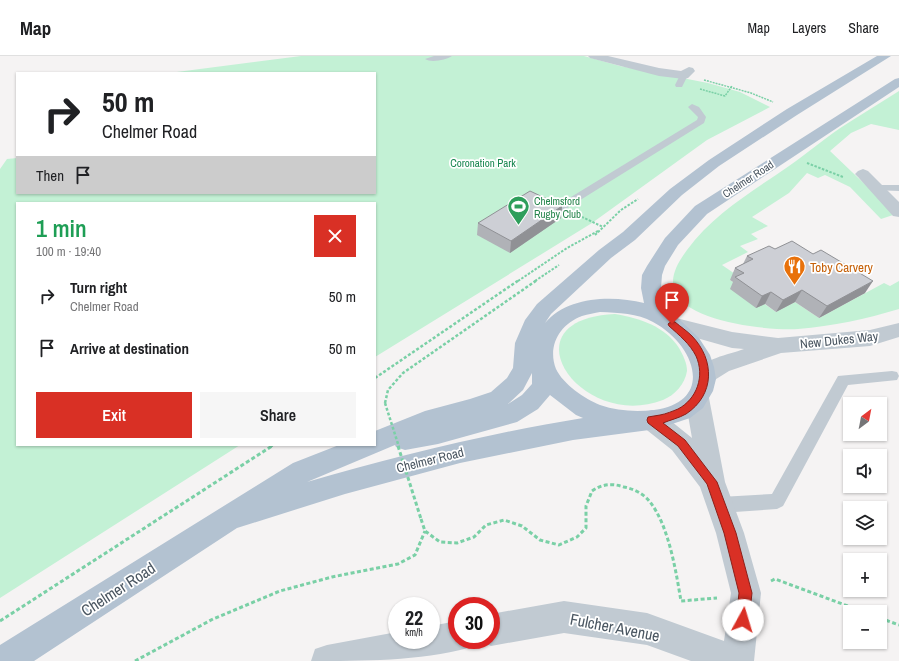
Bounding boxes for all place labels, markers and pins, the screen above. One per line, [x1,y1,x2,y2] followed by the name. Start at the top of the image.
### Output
[506,194,532,227] sports icon: Chelmsford Rugby Club
[534,194,581,221] place label: Chelmsford Rugby Club
[782,254,808,287] restaurant icon: Toby Carvery
[810,259,873,276] place label: Toby Carvery
[655,283,689,324] pin

